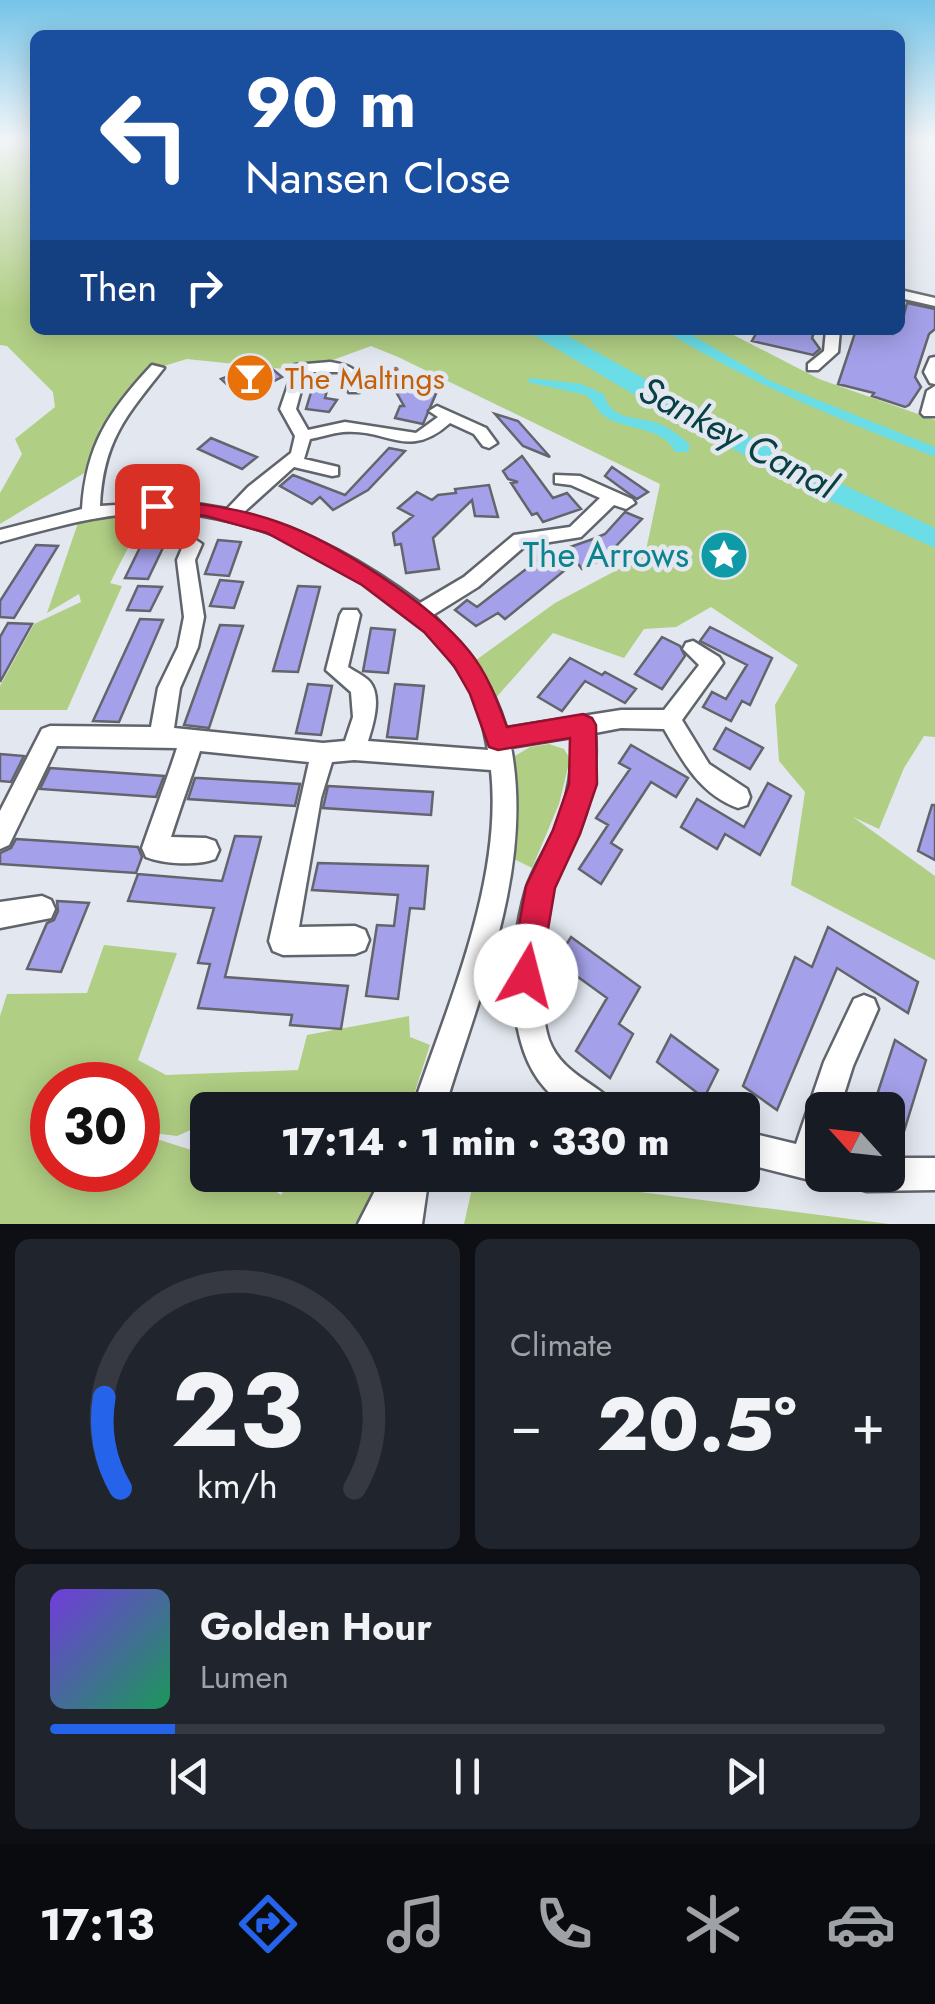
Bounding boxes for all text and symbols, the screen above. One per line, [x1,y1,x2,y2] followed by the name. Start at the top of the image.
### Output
[245,52,417,153] text: 90 m
[80,70,210,200] icon: left
[245,145,511,210] text: Nansen Close
[80,260,157,315] text: Then
[177,260,232,315] icon: right
[224,352,276,404] bar icon: The Maltings
[285,357,445,400] place label: The Maltings
[629,362,848,513] water label: Sankey Canal
[115,464,200,549] pin
[130,479,185,534] icon: arrive
[698,529,750,581] place icon: The Arrows
[523,530,689,580] place label: The Arrows
[474,924,578,1028] position arrow
[30,1062,160,1192] speed limit sign: 30
[805,1092,905,1192] north arrow
[805,1092,905,1192] map controls
[281,1114,669,1169] text: 17:14 · 1 min · 330 m
[510,1322,612,1368] text: Climate
[171,1335,304,1485] text: 23
[597,1370,797,1478] text: 20.5°
[510,1385,542,1465] text: −
[851,1385,885,1465] text: +
[197,1460,278,1511] text: km/h
[200,1599,432,1654] text: Golden Hour
[200,1654,289,1700] text: Lumen
[162,1749,217,1804] icon: previous
[440,1749,495,1804] icon: pause
[718,1749,773,1804] icon: next
[233,1889,303,1959] icon: directions
[381,1889,451,1959] icon: music
[529,1889,599,1959] icon: phone
[678,1889,748,1959] icon: climate
[826,1889,896,1959] icon: car
[39,1892,155,1957] text: 17:13

